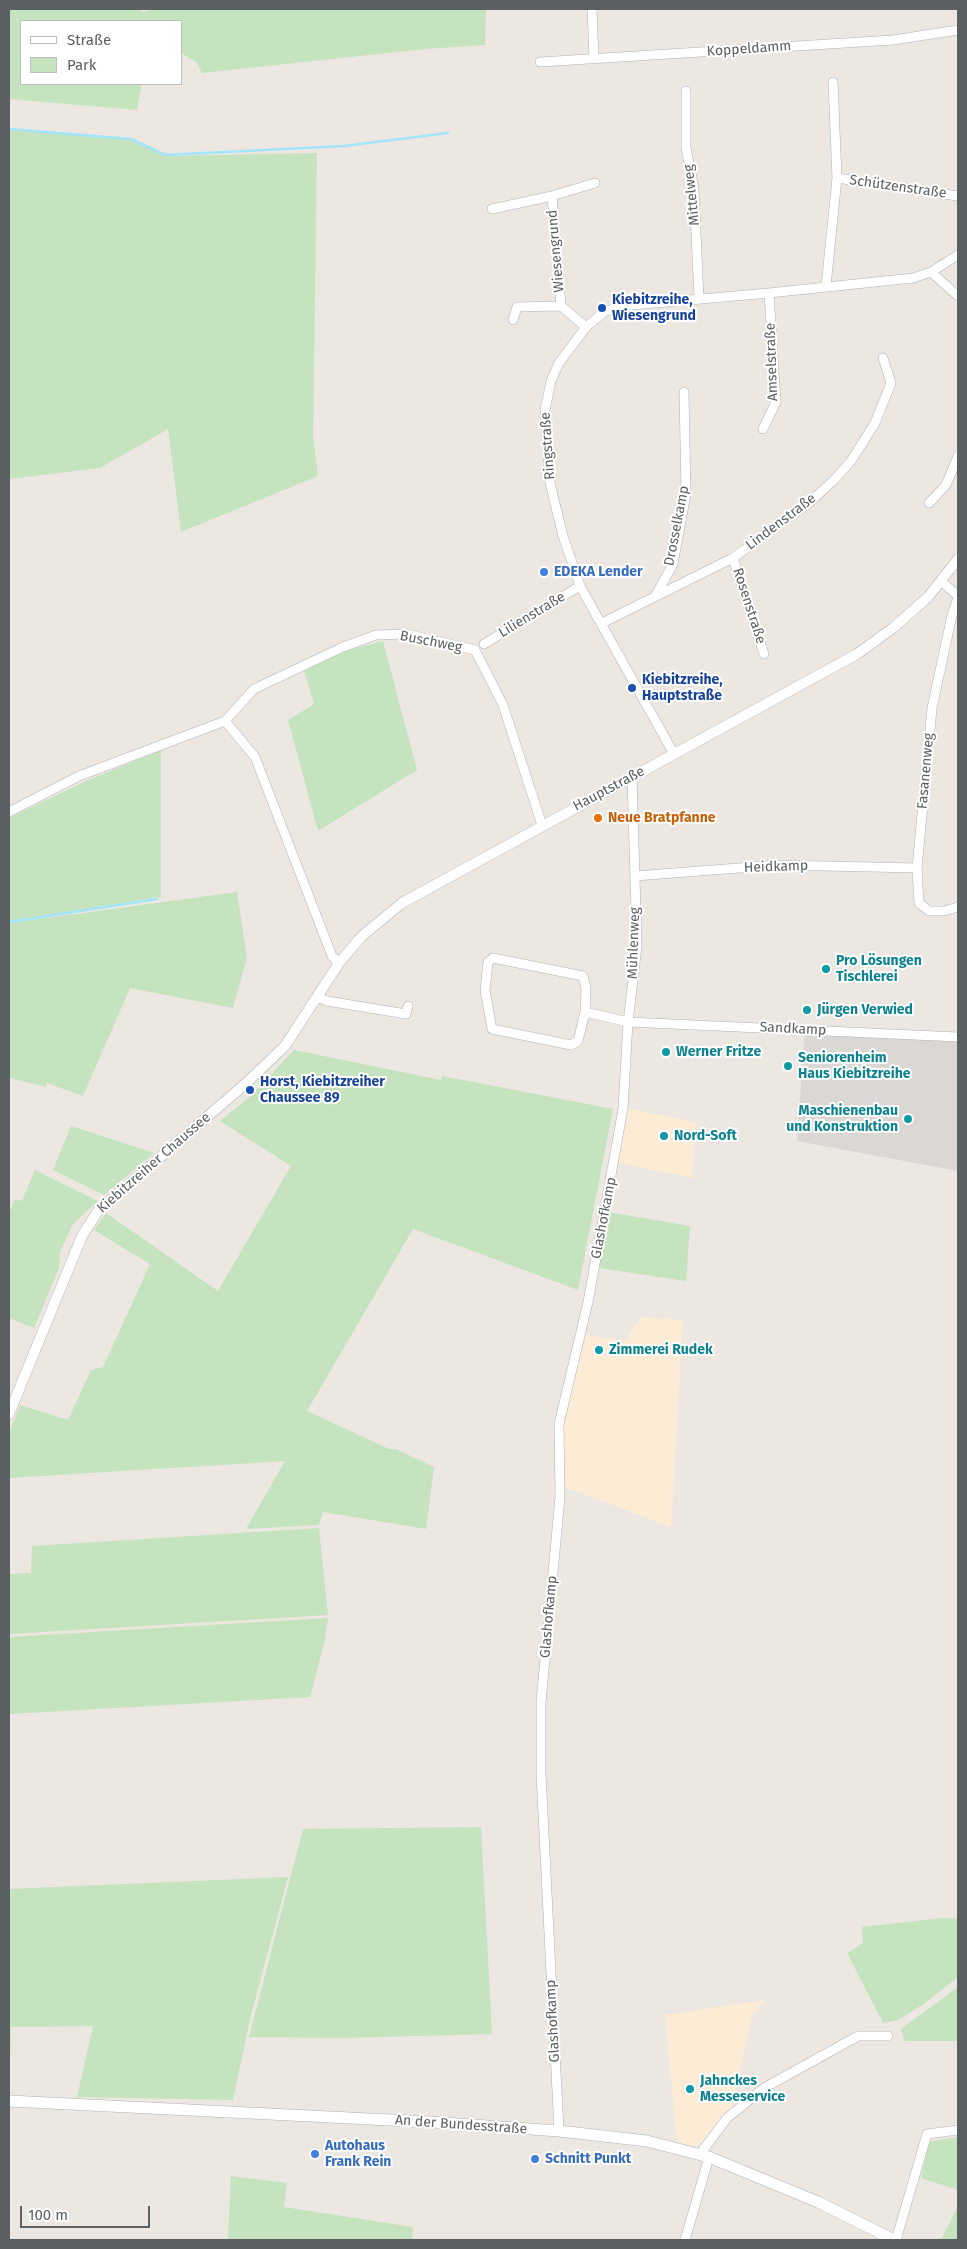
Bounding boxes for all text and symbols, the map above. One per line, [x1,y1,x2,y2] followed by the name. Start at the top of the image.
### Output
[20,20,182,85] legend
[67,31,111,49] text: Straße
[706,38,792,60] street label: Koppeldamm
[67,56,97,74] text: Park
[680,164,704,226] street label: Mittelweg
[848,172,948,202] street label: Schützenstraße
[544,209,568,293] street label: Wiesengrund
[612,292,696,324] place label: Kiebitzreihe, Wiesengrund
[596,302,608,314] marker: Kiebitzreihe, Wiesengrund
[762,323,782,401] street label: Amselstraße
[537,412,559,480] street label: Ringstraße
[661,484,693,568] street label: Drosselkamp
[743,490,819,554] street label: Lindenstraße
[554,564,643,580] place label: EDEKA Lender
[538,566,550,578] marker: EDEKA Lender
[729,566,769,646] street label: Rosenstraße
[496,589,568,641] street label: Lilienstraße
[398,628,464,656] street label: Buschweg
[642,672,723,704] place label: Kiebitzreihe, Hauptstraße
[626,682,638,694] marker: Kiebitzreihe, Hauptstraße
[914,732,938,810] street label: Fasanenweg
[570,763,648,815] street label: Hauptstraße
[608,810,715,826] place label: Neue Bratpfanne
[592,812,604,824] marker: Neue Bratpfanne
[744,857,808,877] street label: Heidkamp
[624,907,644,979] street label: Mühlenweg
[836,953,922,986] place label: Pro Lösungen Tischlerei
[820,963,832,975] marker: Pro Lösungen Tischlerei
[817,1002,913,1018] place label: Jürgen Verwied
[801,1004,813,1016] marker: Jürgen Verwied
[759,1019,827,1039] street label: Sandkamp
[676,1044,761,1060] place label: Werner Fritze
[660,1046,672,1058] marker: Werner Fritze
[798,1050,910,1082] place label: Seniorenheim Haus Kiebitzreihe
[782,1060,794,1072] marker: Seniorenheim Haus Kiebitzreihe
[260,1074,385,1106] place label: Horst, Kiebitzreiher Chaussee 89
[244,1084,256,1096] marker: Horst, Kiebitzreiher Chaussee 89
[786,1103,898,1136] place label: Maschienenbau und Konstruktion
[94,1109,214,1217] street label: Kiebitzreiher Chaussee
[902,1113,914,1125] marker: Maschienenbau und Konstruktion
[674,1128,737,1144] place label: Nord-Soft
[658,1130,670,1142] marker: Nord-Soft
[588,1176,620,1260] street label: Glashofkamp
[609,1342,713,1358] place label: Zimmerei Rudek
[593,1344,605,1356] marker: Zimmerei Rudek
[537,1575,561,1659] street label: Glashofkamp
[542,1979,564,2063] street label: Glashofkamp
[700,2073,785,2106] place label: Jahnckes Messeservice
[684,2083,696,2095] marker: Jahnckes Messeservice
[394,2112,528,2138] street label: An der Bundesstraße
[325,2138,391,2170] place label: Autohaus Frank Rein
[309,2148,321,2160] marker: Autohaus Frank Rein
[545,2151,631,2167] place label: Schnitt Punkt
[529,2153,541,2165] marker: Schnitt Punkt
[22,2196,152,2228] scale bar
[28,2206,68,2224] text: 100 m

